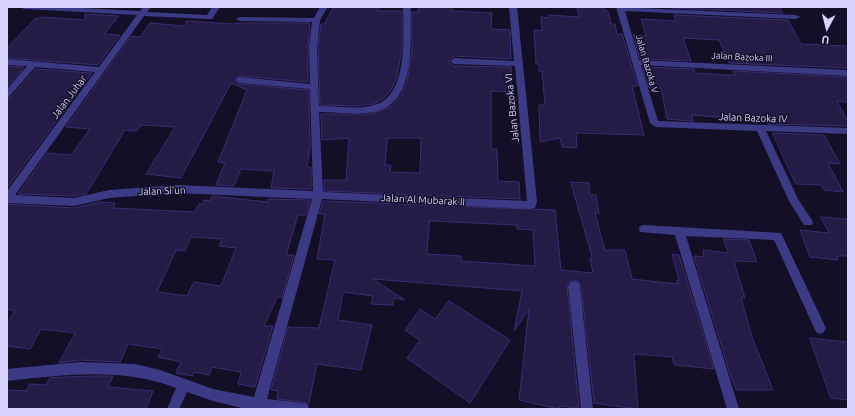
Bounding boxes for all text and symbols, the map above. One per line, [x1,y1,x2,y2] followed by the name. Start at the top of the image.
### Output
[807,8,847,48] north arrow
[821,33,830,46] text: U
[634,34,660,94] street label: Jalan Bazoka V
[711,50,773,64] street label: Jalan Bazoka III
[49,73,89,121] street label: Jalan Juhar
[502,73,522,143] street label: Jalan Bazoka VI
[718,111,788,125] street label: Jalan Bazoka IV
[138,184,186,198] street label: Jalan Si'un
[381,192,465,208] street label: Jalan Al Mubarak II

